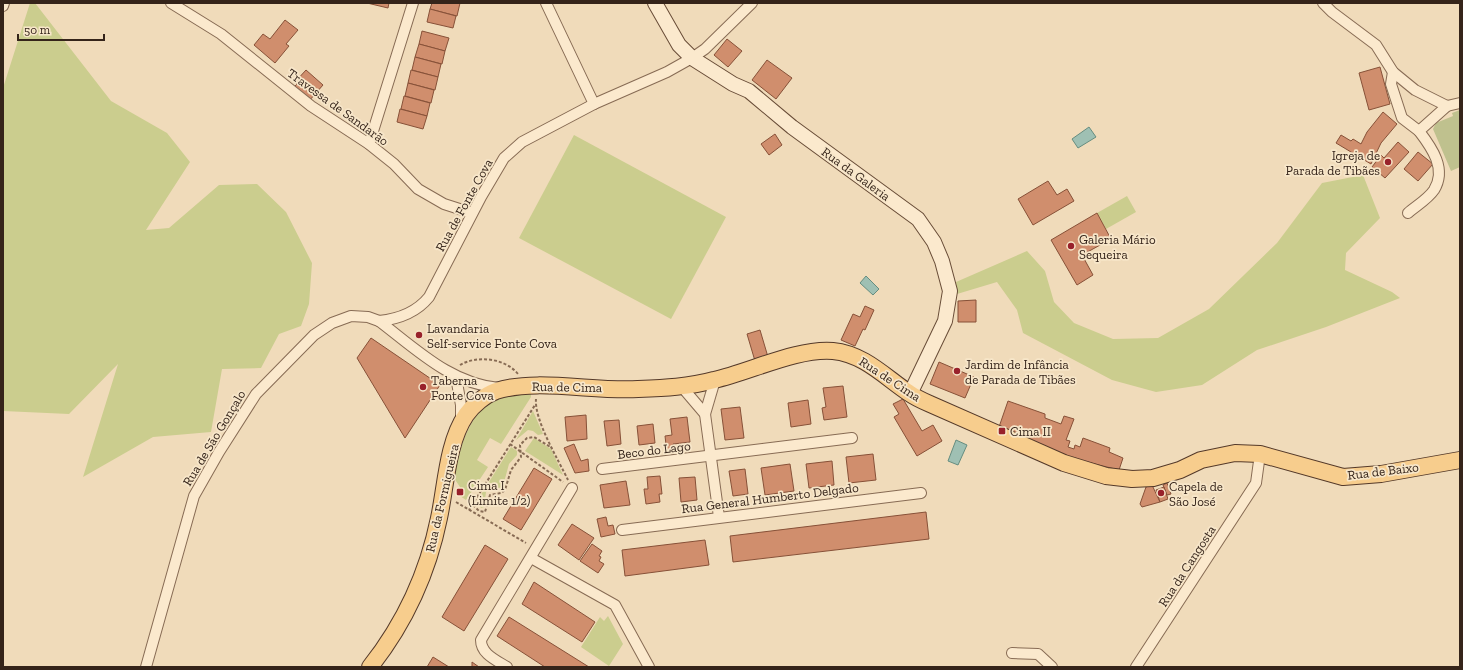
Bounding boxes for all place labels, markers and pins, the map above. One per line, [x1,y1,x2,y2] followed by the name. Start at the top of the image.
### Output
[1286,148,1380,178] place label: Igreja de Parada de Tibães
[1383,157,1393,167] marker: Igreja de Parada de Tibães
[1079,232,1156,262] place label: Galeria Mário Sequeira
[1066,241,1076,251] marker: Galeria Mário Sequeira
[427,321,558,351] place label: Lavandaria Self-service Fonte Cova
[414,330,424,340] marker: Lavandaria Self-service Fonte Cova
[965,357,1076,387] place label: Jardim de Infância de Parada de Tibães
[952,366,962,376] marker: Jardim de Infância de Parada de Tibães
[431,373,494,403] place label: Taberna Fonte Cova
[418,382,428,392] marker: Taberna Fonte Cova
[1010,424,1051,439] place label: Cima II
[997,426,1007,436] marker: Cima II
[468,478,531,508] place label: Cima I (Limite 1/2)
[1169,479,1223,509] place label: Capela de São José
[455,487,465,497] marker: Cima I (Limite 1/2)
[1156,488,1166,498] marker: Capela de São José

